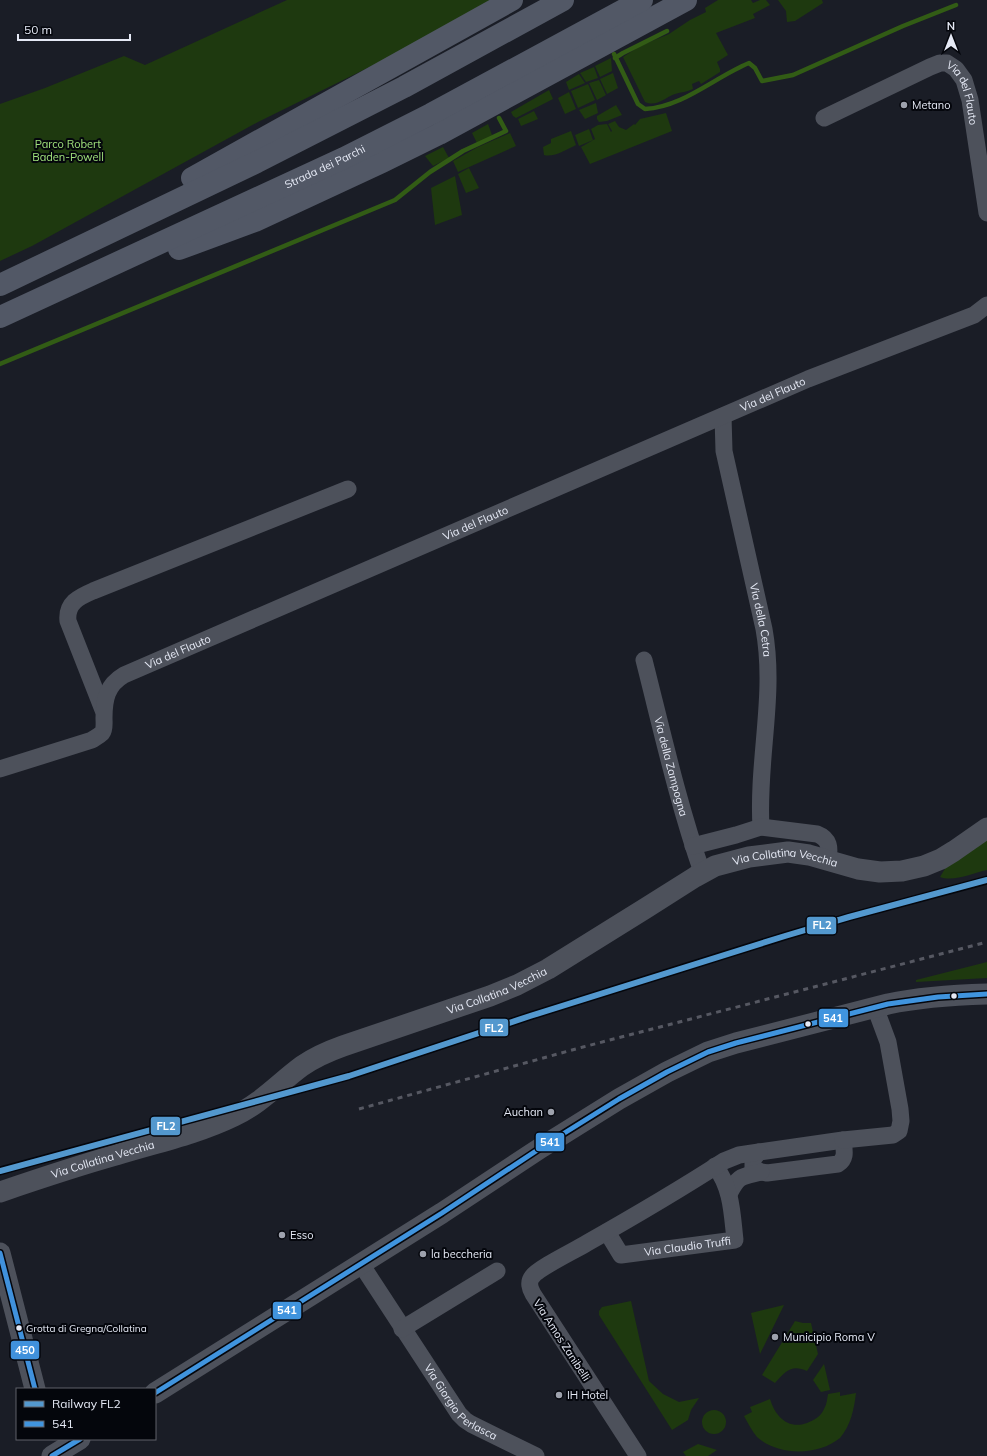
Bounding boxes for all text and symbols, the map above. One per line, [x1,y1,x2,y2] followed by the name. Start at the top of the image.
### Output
[18,16,130,42] scale bar
[931,16,971,56] north arrow
[947,19,955,33] text: N
[24,22,52,37] text: 50 m
[944,58,981,126] street label: Via del Flauto
[912,98,951,112] place label: Metano
[899,100,909,110] marker: Metano
[32,137,104,164] park label: Parco Robert Baden-Powell
[282,141,367,191] street label: Strada dei Parchi
[738,374,807,415] street label: Via del Flauto
[441,503,510,543] street label: Via del Flauto
[747,582,774,657] street label: Via della Cetra
[143,631,213,672] street label: Via del Flauto
[651,715,691,818] street label: Via della Zampogna
[731,845,840,870] street label: Via Collatina Vecchia
[806,916,837,935] line badge: FL2
[812,918,832,932] text: FL2
[445,964,549,1017] street label: Via Collatina Vecchia
[949,991,959,1001] unlabelled marker
[818,1008,849,1028] line badge: 541
[823,1011,843,1025] text: 541
[479,1018,509,1037] line badge: FL2
[803,1019,813,1029] unlabelled marker
[484,1021,504,1035] text: FL2
[504,1105,543,1119] place label: Auchan
[546,1107,556,1117] marker: Auchan
[150,1116,181,1136] line badge: FL2
[156,1119,176,1133] text: FL2
[535,1132,565,1152] line badge: 541
[540,1135,560,1149] text: 541
[49,1137,156,1181] street label: Via Collatina Vecchia
[290,1228,314,1242] place label: Esso
[277,1230,287,1240] marker: Esso
[643,1234,732,1259] street label: Via Claudio Truffi
[431,1247,492,1261] place label: la beccheria
[418,1249,428,1259] marker: la beccheria
[530,1296,594,1384] street label: Via Amos Zanibelli
[272,1301,302,1320] line badge: 541
[277,1303,297,1317] text: 541
[26,1322,147,1335] place label: Grotta di Gregna/Collatina
[14,1323,24,1333] marker: Grotta di Gregna/Collatina
[783,1330,875,1344] place label: Municipio Roma V
[770,1332,780,1342] marker: Municipio Roma V
[10,1340,40,1360] line badge: 450
[15,1343,35,1357] text: 450
[421,1361,500,1443] street label: Via Giorgio Perlasca
[16,1388,156,1440] legend
[567,1388,608,1402] place label: IH Hotel
[554,1390,564,1400] marker: IH Hotel
[52,1396,121,1411] text: Railway FL2
[52,1416,74,1431] text: 541

